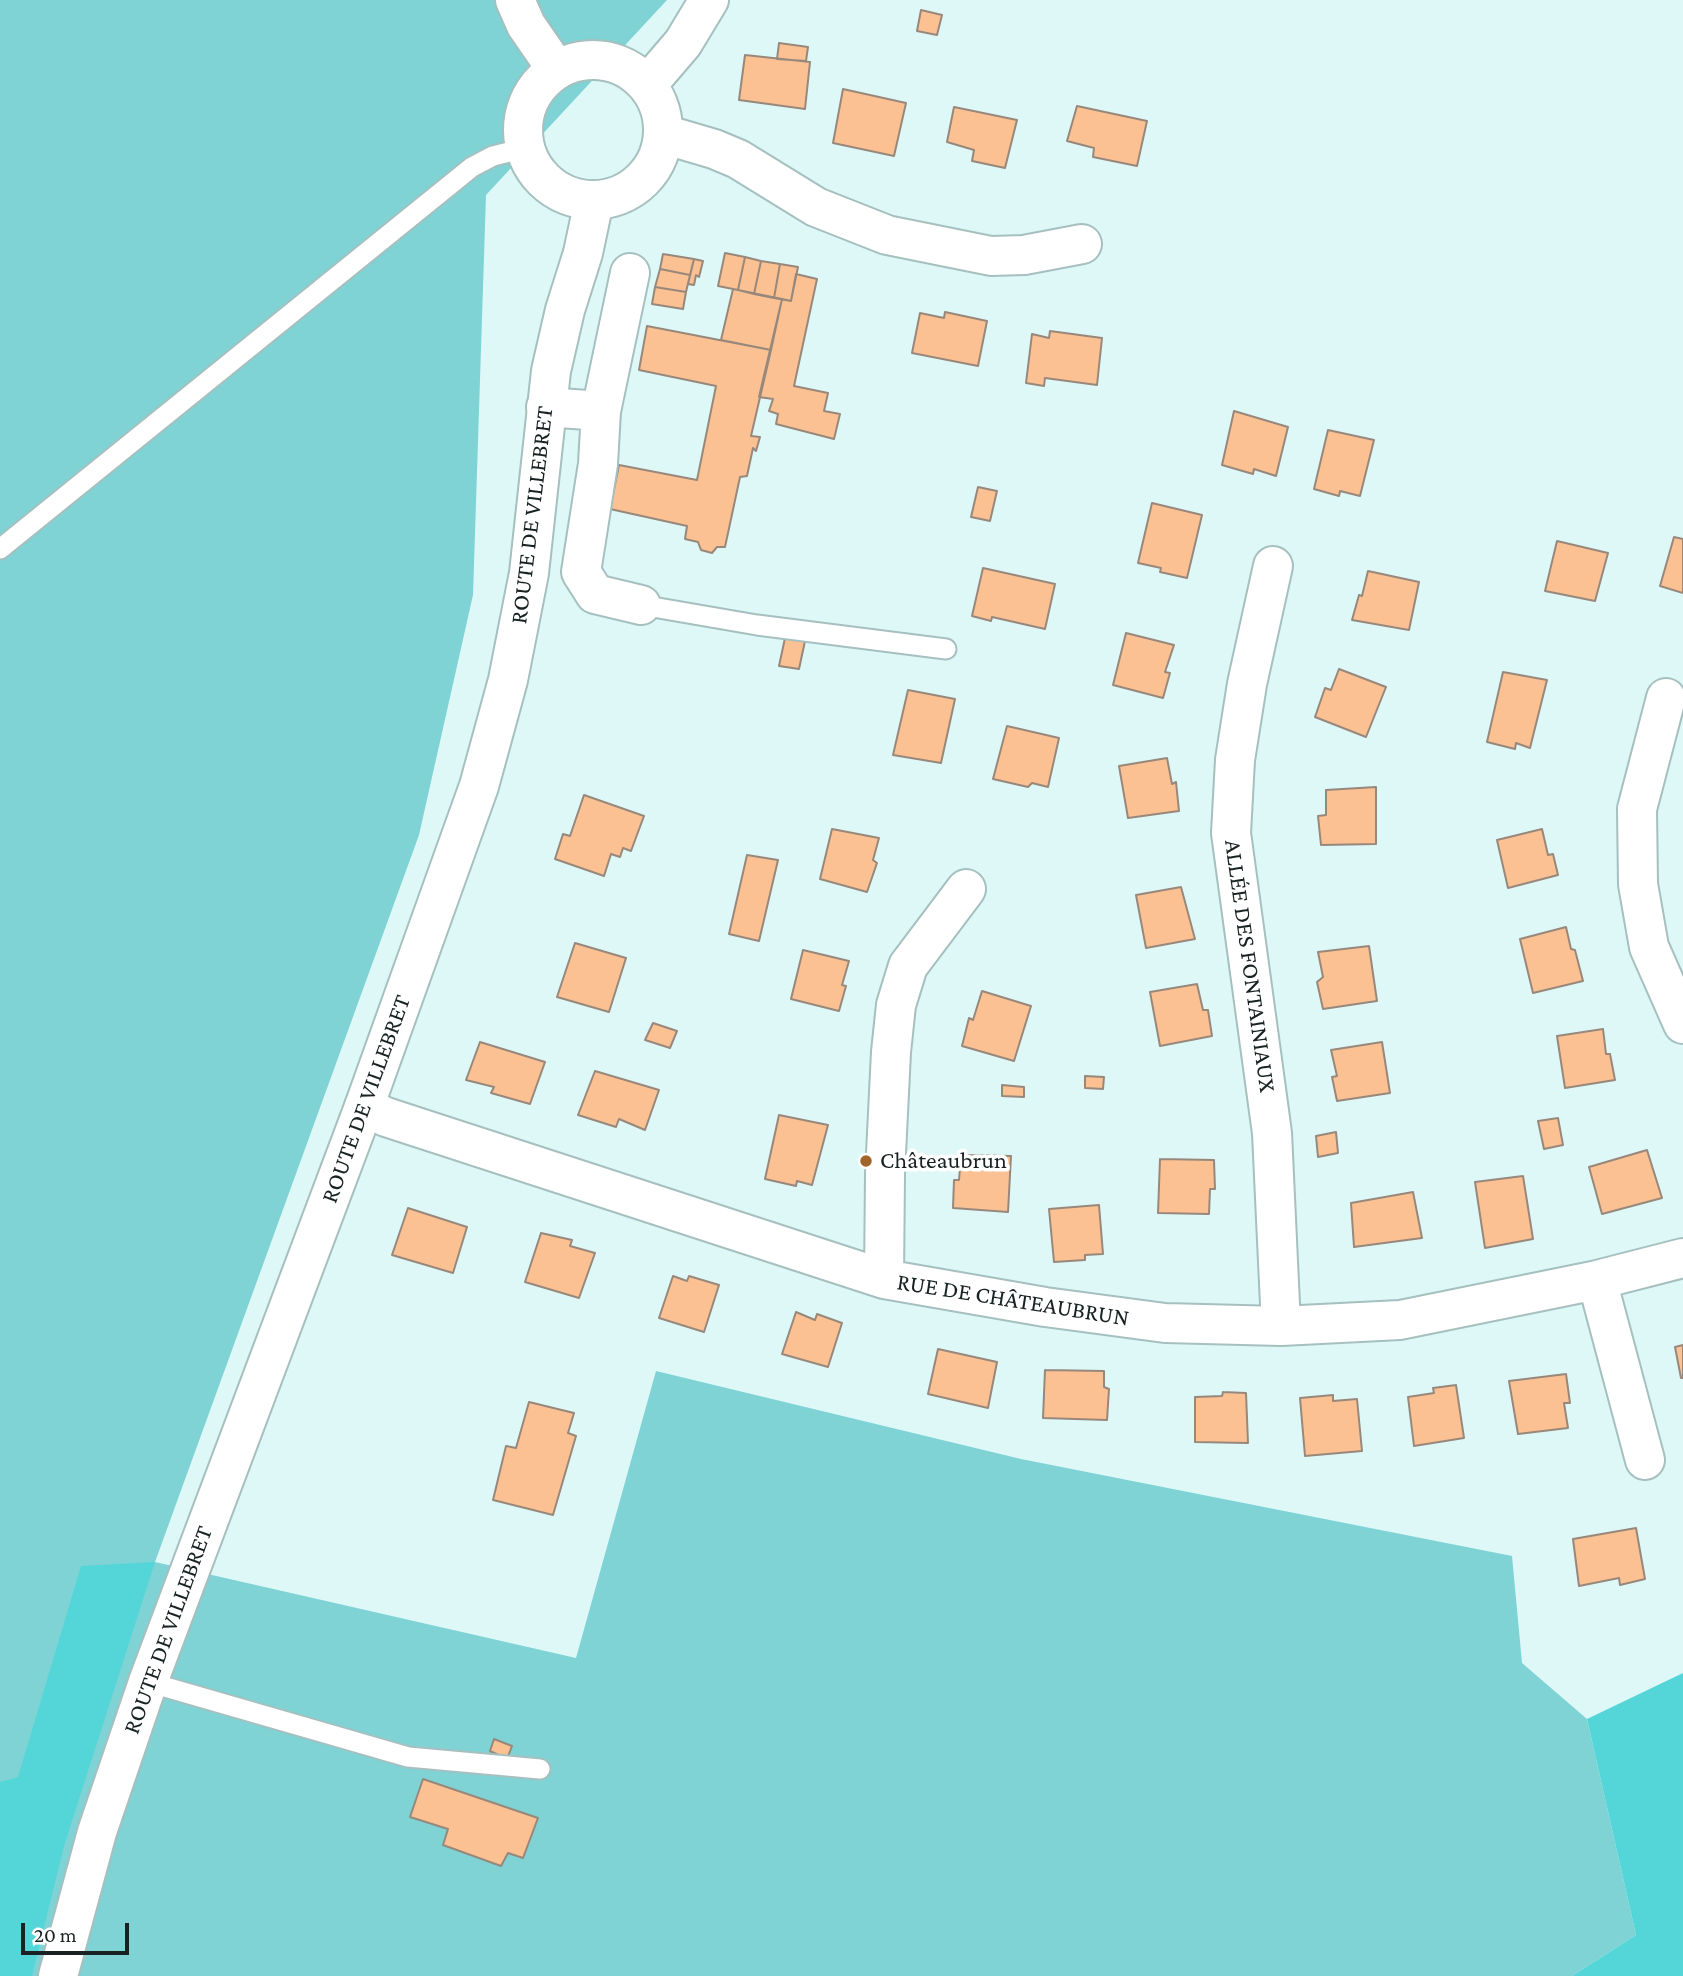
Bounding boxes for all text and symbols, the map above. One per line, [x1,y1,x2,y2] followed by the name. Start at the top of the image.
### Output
[504,404,560,626] street label: ROUTE DE VILLEBRET
[1218,838,1282,1094] street label: ALLÉE DES FONTAINIAUX
[315,991,417,1207] street label: ROUTE DE VILLEBRET
[880,1147,1007,1175] place label: Châteaubrun
[858,1153,874,1169] marker: Châteaubrun
[895,1267,1131,1333] street label: RUE DE CHÂTEAUBRUN
[117,1522,219,1738] street label: ROUTE DE VILLEBRET
[24,1910,133,1954] scale bar
[34,1923,77,1947] text: 20 m

